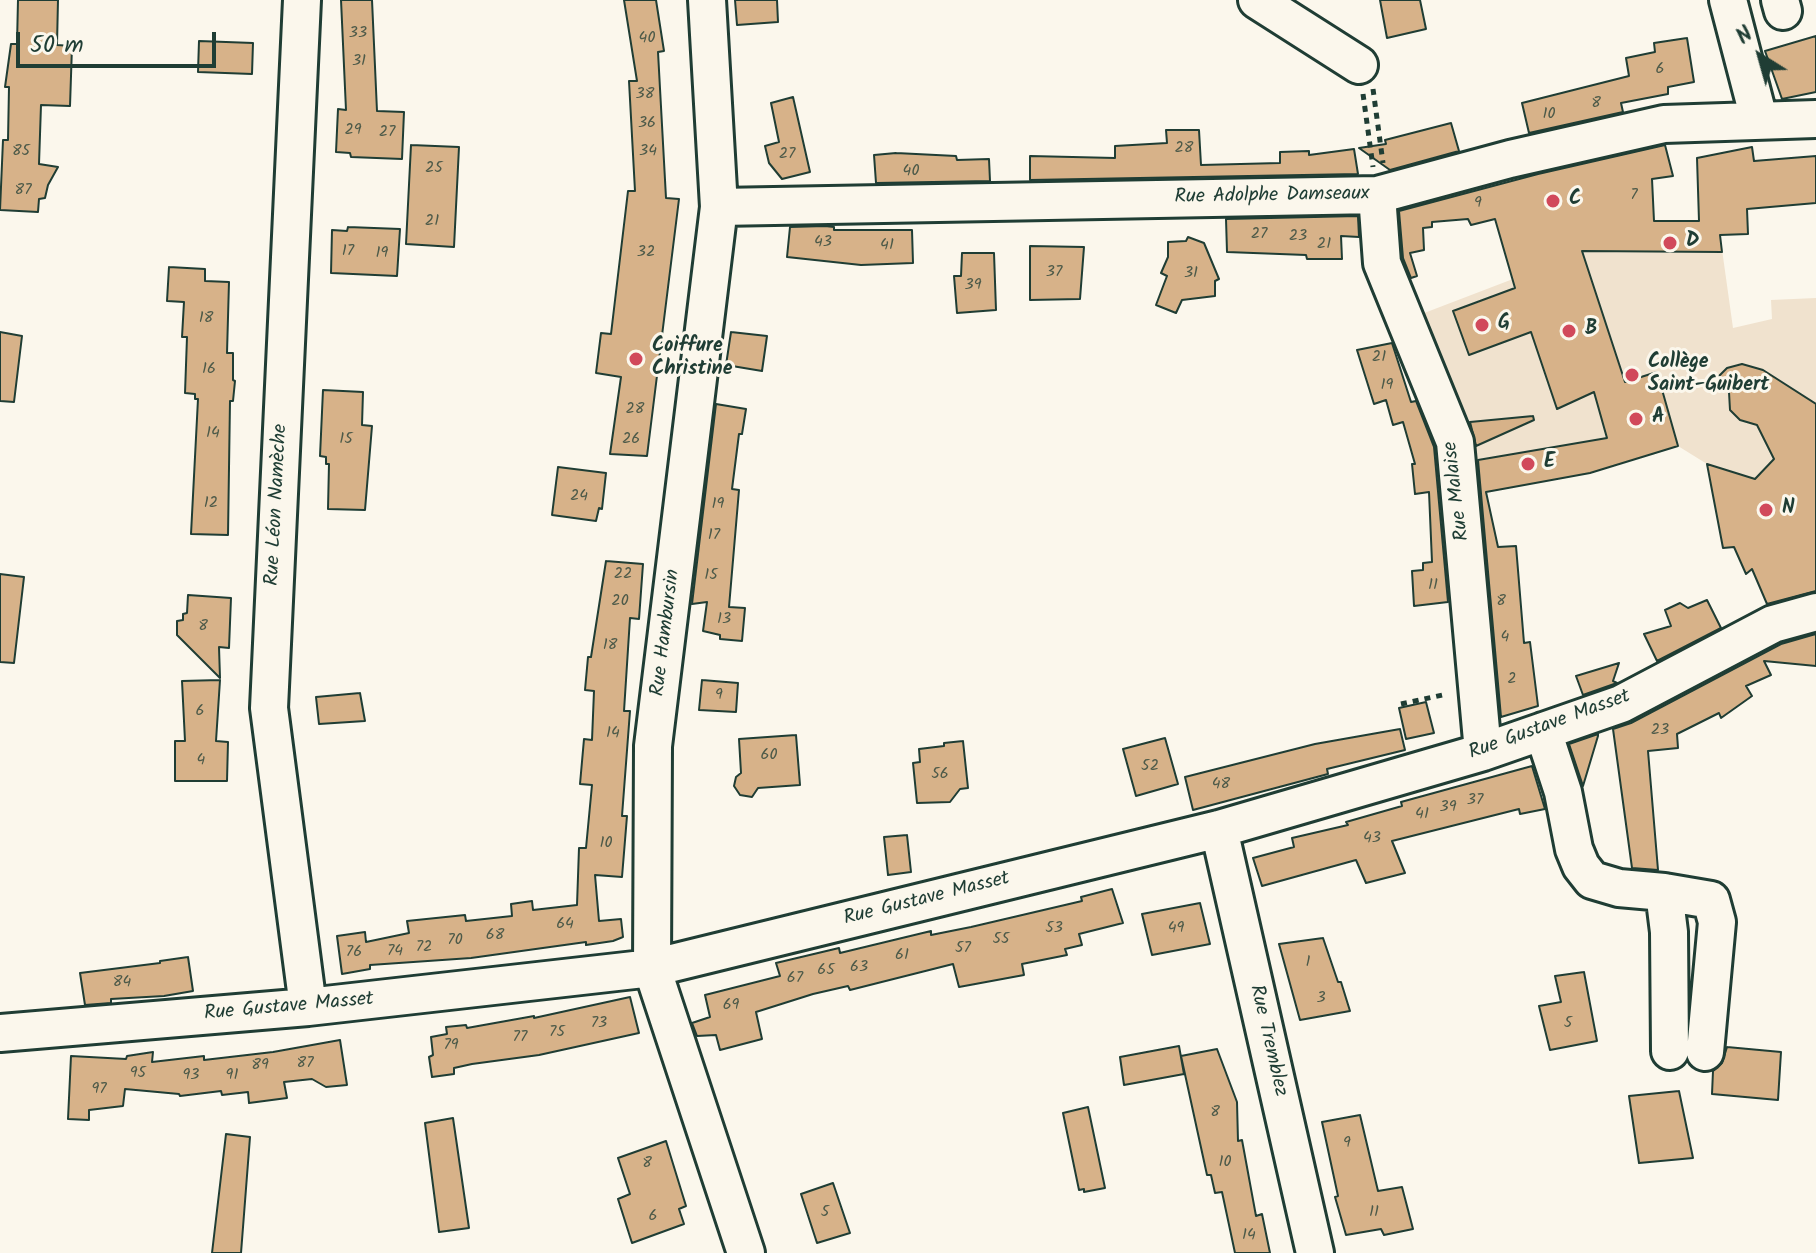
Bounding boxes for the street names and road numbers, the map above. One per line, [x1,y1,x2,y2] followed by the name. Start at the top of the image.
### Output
[1174,183,1370,211] street label: Rue Adolphe Damseaux
[262,424,294,586] street label: Rue Léon Namèche
[1440,440,1476,542] street label: Rue Malaise
[647,568,687,698] street label: Rue Hambursin
[1466,686,1634,766] street label: Rue Gustave Masset
[842,868,1012,932] street label: Rue Gustave Masset
[1243,983,1291,1099] street label: Rue Tremblez
[203,989,375,1027] street label: Rue Gustave Masset

